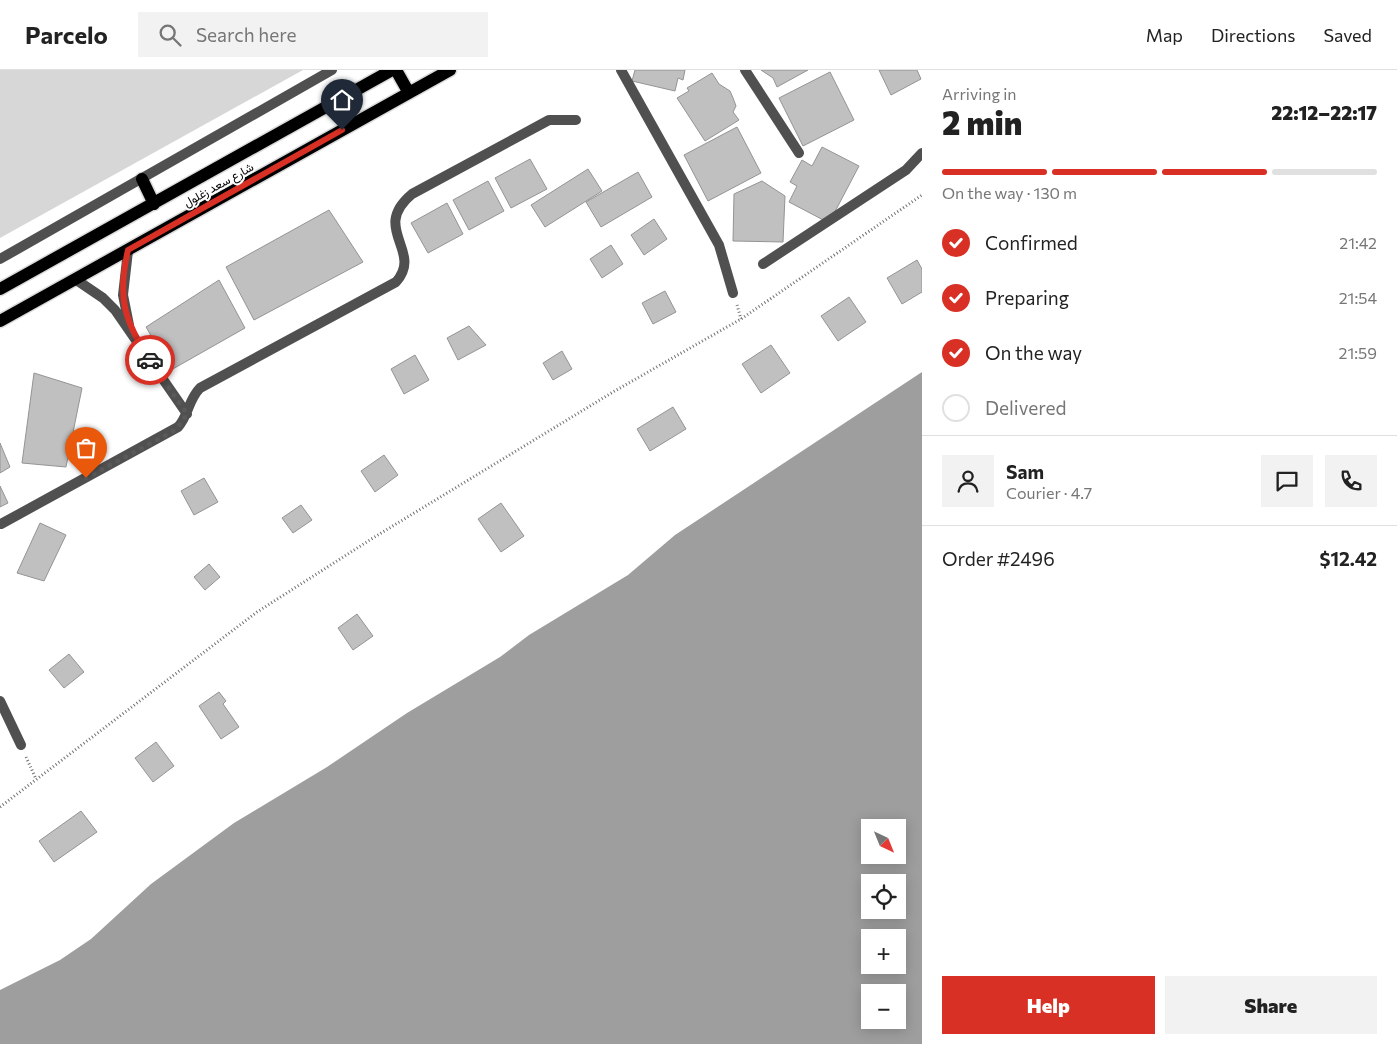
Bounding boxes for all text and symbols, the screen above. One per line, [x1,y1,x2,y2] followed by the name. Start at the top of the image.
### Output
[138,12,488,57] search box
[25,20,108,49] text: Parcelo
[156,21,184,49] icon: search
[196,23,296,46] text: Search here
[1146,24,1183,46] text: Map
[1211,24,1295,46] text: Directions
[1323,24,1372,46] text: Saved
[321,79,363,130] pin
[942,84,1016,103] text: Arriving in
[328,86,356,114] icon: home
[1271,101,1377,124] text: 22:12–22:17
[942,102,1022,142] text: 2 min
[181,159,257,212] street label: شارع سعد زغلول
[942,183,1077,202] text: On the way · 130 m
[942,229,970,257] icon: check
[985,231,1078,254] text: Confirmed
[1339,233,1377,252] text: 21:42
[942,284,970,312] icon: check
[985,286,1069,309] text: Preparing
[1339,288,1377,307] text: 21:54
[125,335,175,385] courier
[942,339,970,367] icon: check
[985,341,1082,364] text: On the way
[1339,343,1377,362] text: 21:59
[136,346,164,374] icon: car
[985,396,1066,419] text: Delivered
[65,427,107,478] pin
[72,434,100,462] icon: bag
[942,455,994,507] button: person
[1261,455,1313,507] button: chat
[1325,455,1377,507] button: phone
[1006,460,1044,483] text: Sam
[1006,483,1092,502] text: Courier · 4.7
[942,547,1055,570] text: Order #2496
[1319,547,1377,570] text: $12.42
[861,819,906,864] north arrow
[861,819,906,1029] map controls
[861,874,906,919] button: locate
[861,929,906,974] button: +
[942,976,1155,1034] button: Help
[1165,976,1377,1034] button: Share
[861,984,906,1029] button: −

